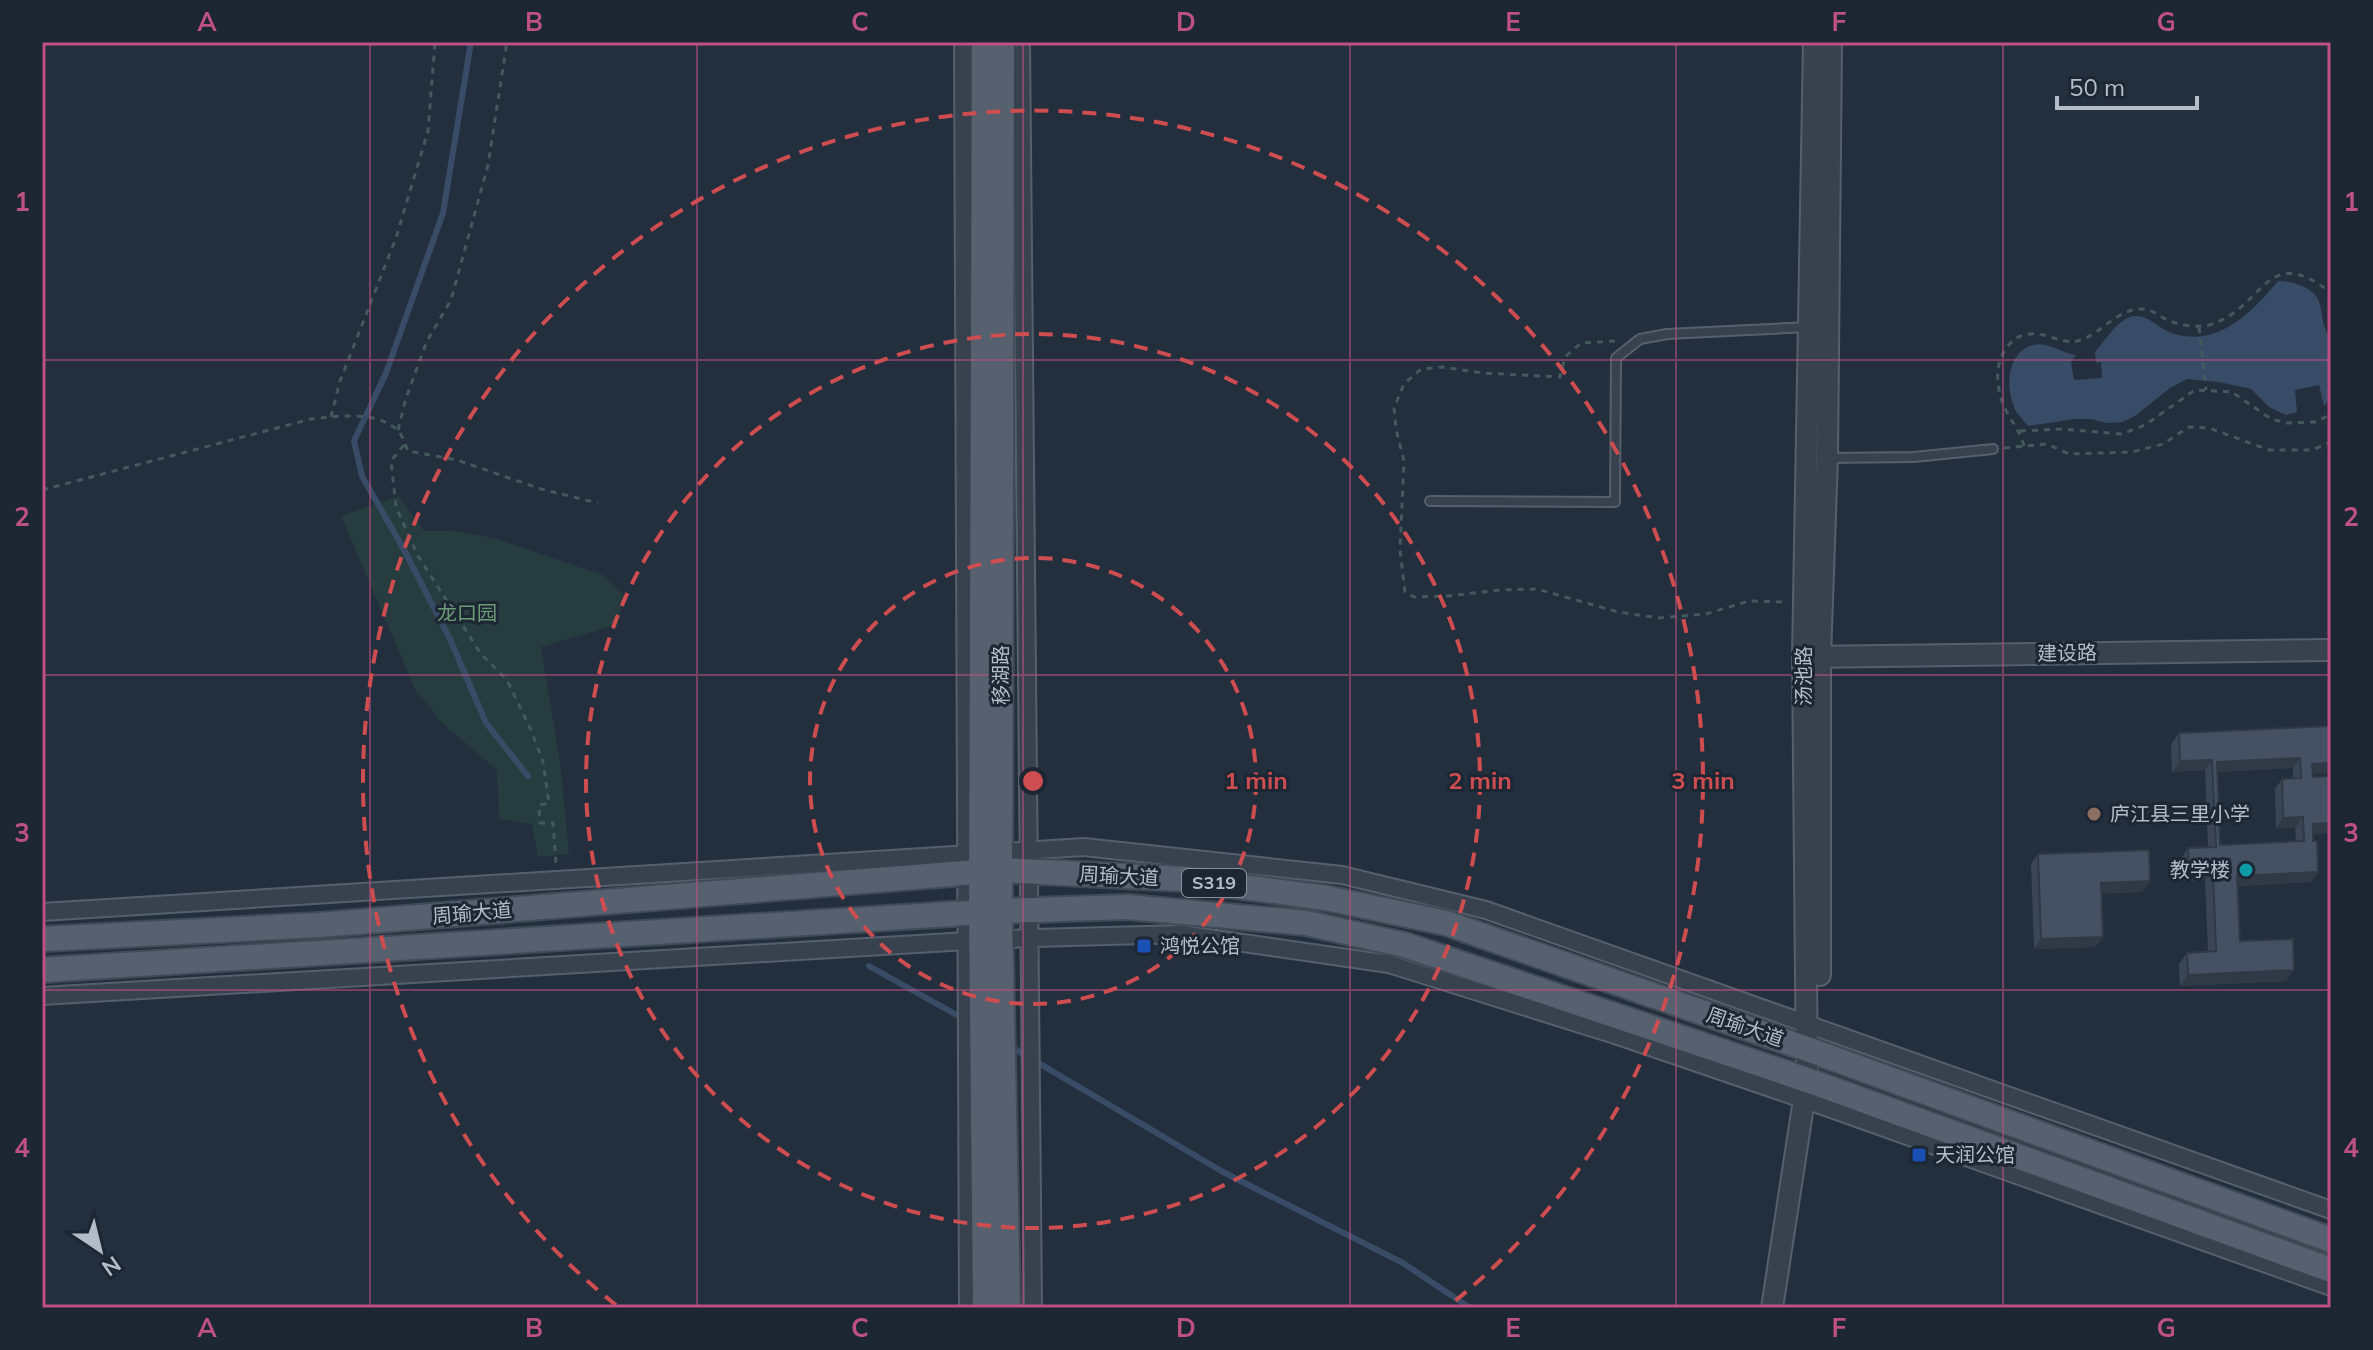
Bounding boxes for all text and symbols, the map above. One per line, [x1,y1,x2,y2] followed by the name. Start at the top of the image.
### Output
[197,5,217,38] text: A
[525,5,543,38] text: B
[851,5,869,38] text: C
[1176,5,1196,38] text: D
[1505,5,1521,38] text: E
[1832,5,1847,38] text: F
[2156,5,2176,38] text: G
[2057,60,2197,110] scale bar
[2069,72,2125,102] text: 50 m
[14,185,30,218] text: 1
[2343,185,2359,218] text: 1
[14,500,30,533] text: 2
[2343,500,2359,533] text: 2
[437,600,497,625] park label: 龙口园
[2037,639,2097,666] street label: 建设路
[988,645,1013,705] street label: 移湖路
[1791,646,1816,706] street label: 汤池路
[1224,765,1288,795] text: 1 min
[1448,765,1512,795] text: 2 min
[1671,765,1735,795] text: 3 min
[1019,767,1047,795] centre of rings
[2110,801,2250,826] place label: 庐江县三里小学
[2085,805,2103,823] marker: 庐江县三里小学
[14,816,30,849] text: 3
[2343,816,2359,849] text: 3
[2170,857,2230,882] place label: 教学楼
[1078,861,1160,890] street label: 周瑜大道
[2237,861,2255,879] marker: 教学楼
[1182,869,1246,897] road number: S319
[431,897,513,928] street label: 周瑜大道
[1160,933,1240,958] place label: 鸿悦公馆
[1135,937,1153,955] marker: 鸿悦公馆
[1703,1002,1787,1051] street label: 周瑜大道
[14,1131,30,1164] text: 4
[2343,1131,2359,1164] text: 4
[1935,1142,2015,1167] place label: 天润公馆
[1910,1146,1928,1164] marker: 天润公馆
[60,1210,140,1290] north arrow
[97,1250,126,1283] text: N
[197,1311,217,1344] text: A
[525,1311,543,1344] text: B
[851,1311,869,1344] text: C
[1176,1311,1196,1344] text: D
[1505,1311,1521,1344] text: E
[1832,1311,1847,1344] text: F
[2156,1311,2176,1344] text: G

